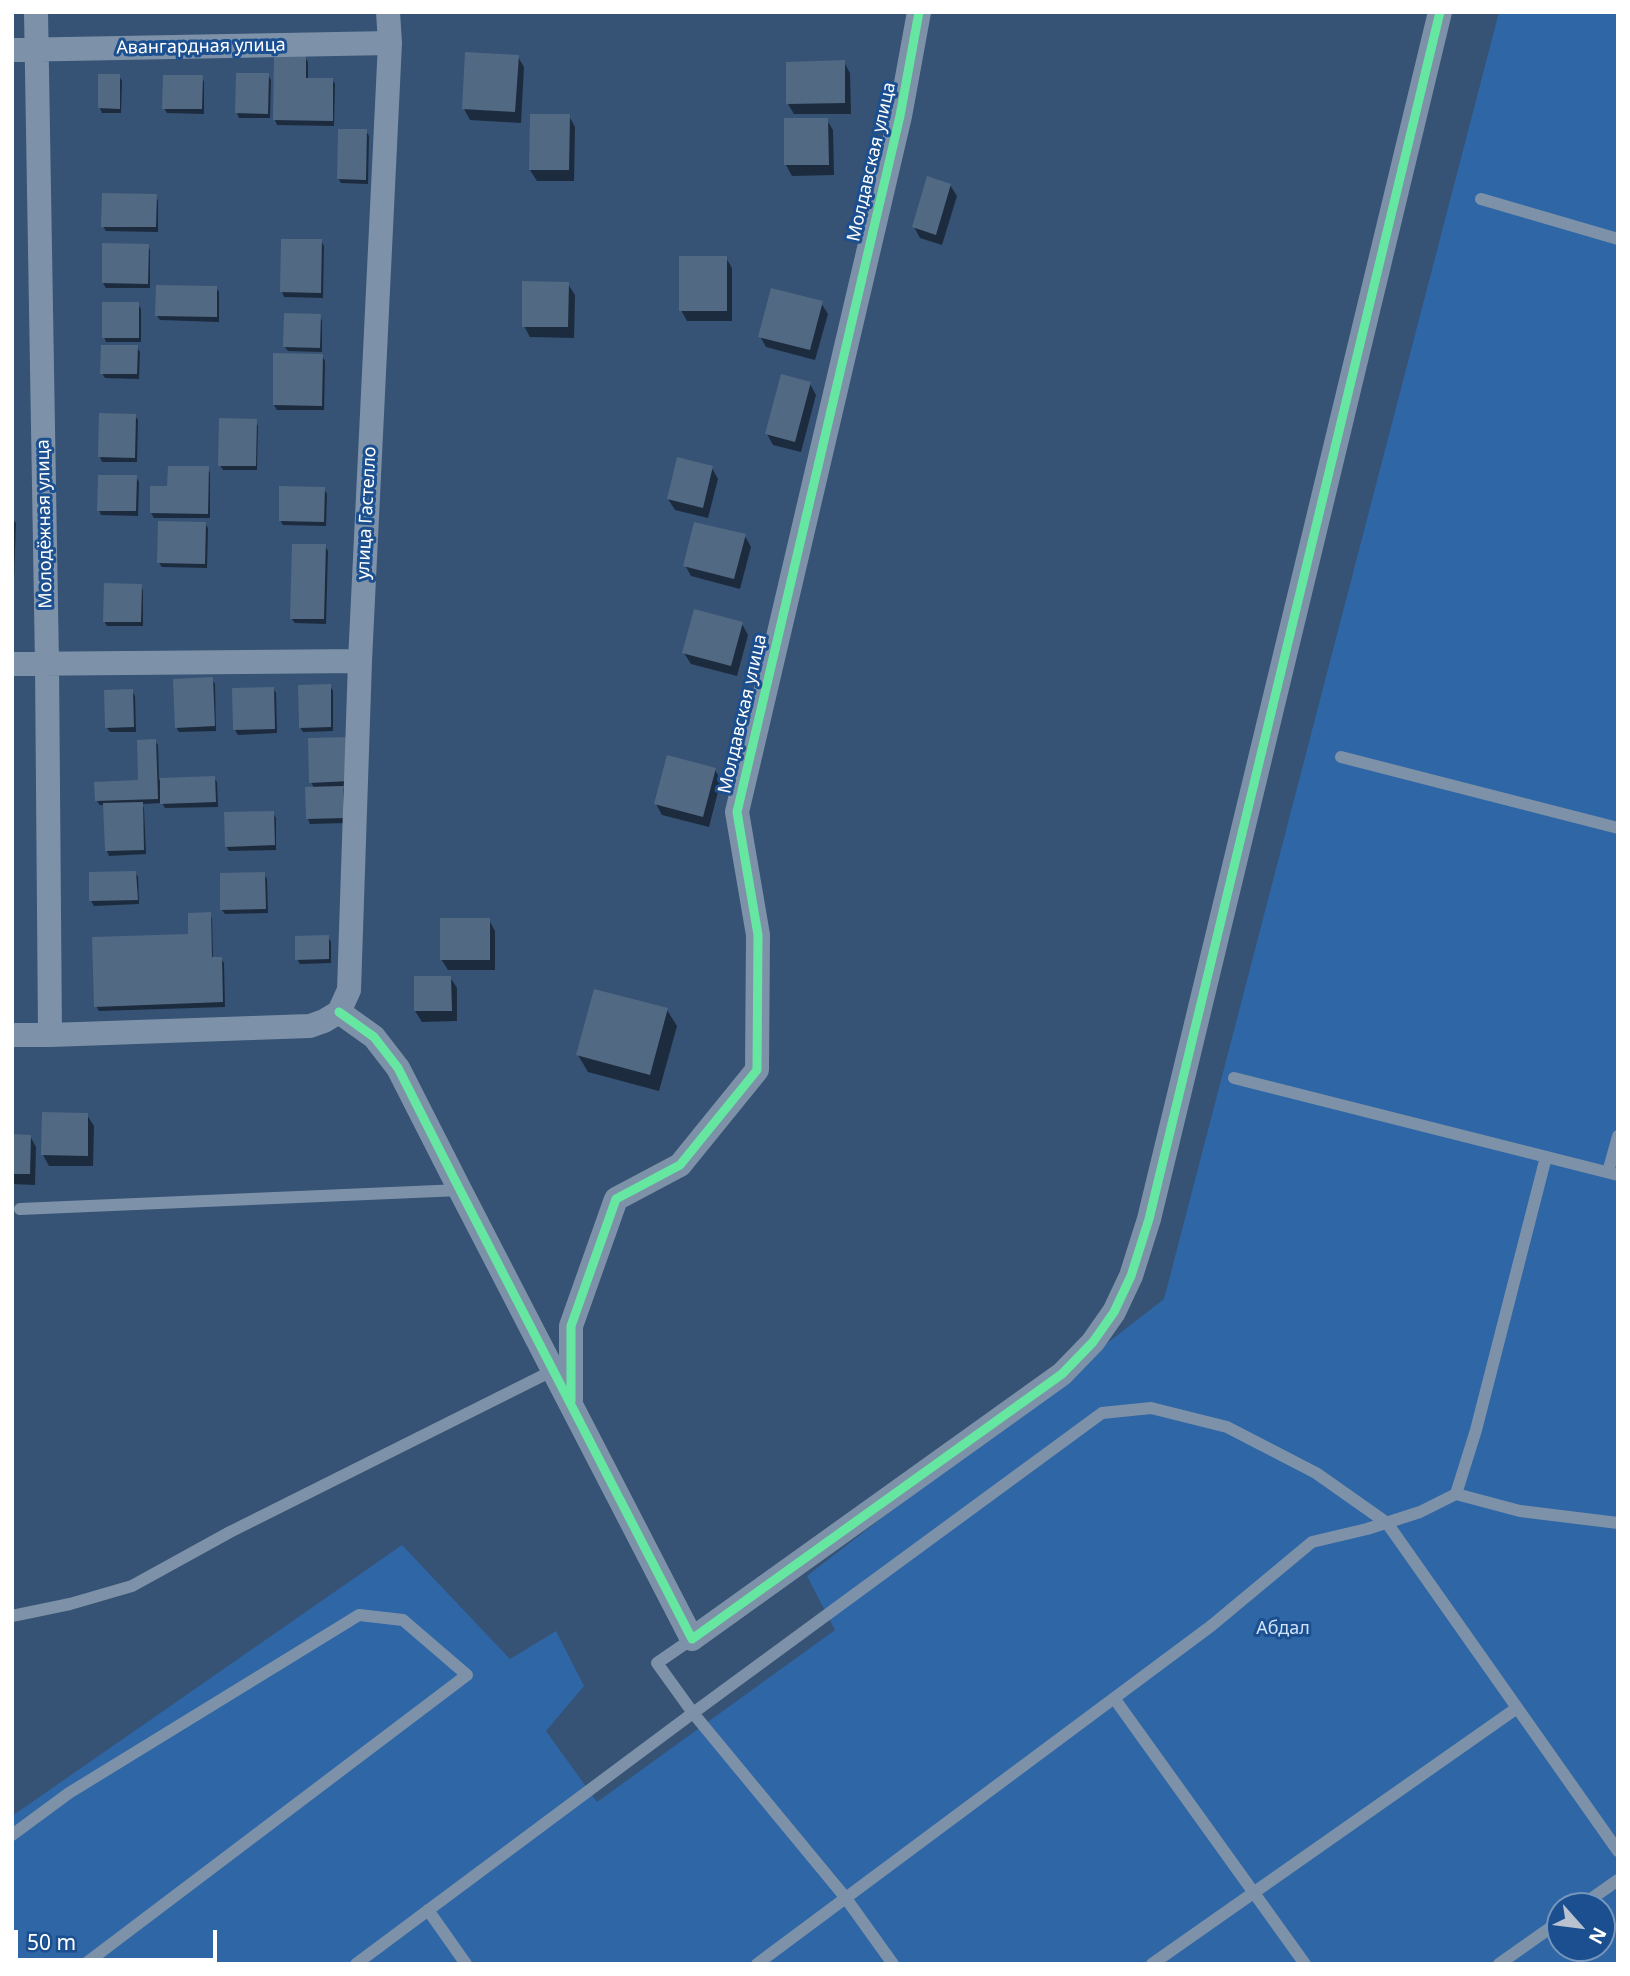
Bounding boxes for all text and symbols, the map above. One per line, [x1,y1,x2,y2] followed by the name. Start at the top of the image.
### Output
[116,35,286,59] street label: Авангардная улица
[843,80,901,244] street label: Молдавская улица
[33,439,57,609] street label: Молодёжная улица
[353,446,381,580] street label: улица Гастелло
[714,632,772,796] street label: Молдавская улица
[1256,1618,1310,1640] park label: Абдал
[1546,1892,1616,1962] north arrow
[18,1916,220,1960] scale bar
[1583,1923,1613,1949] text: N
[27,1928,76,1956] text: 50 m

